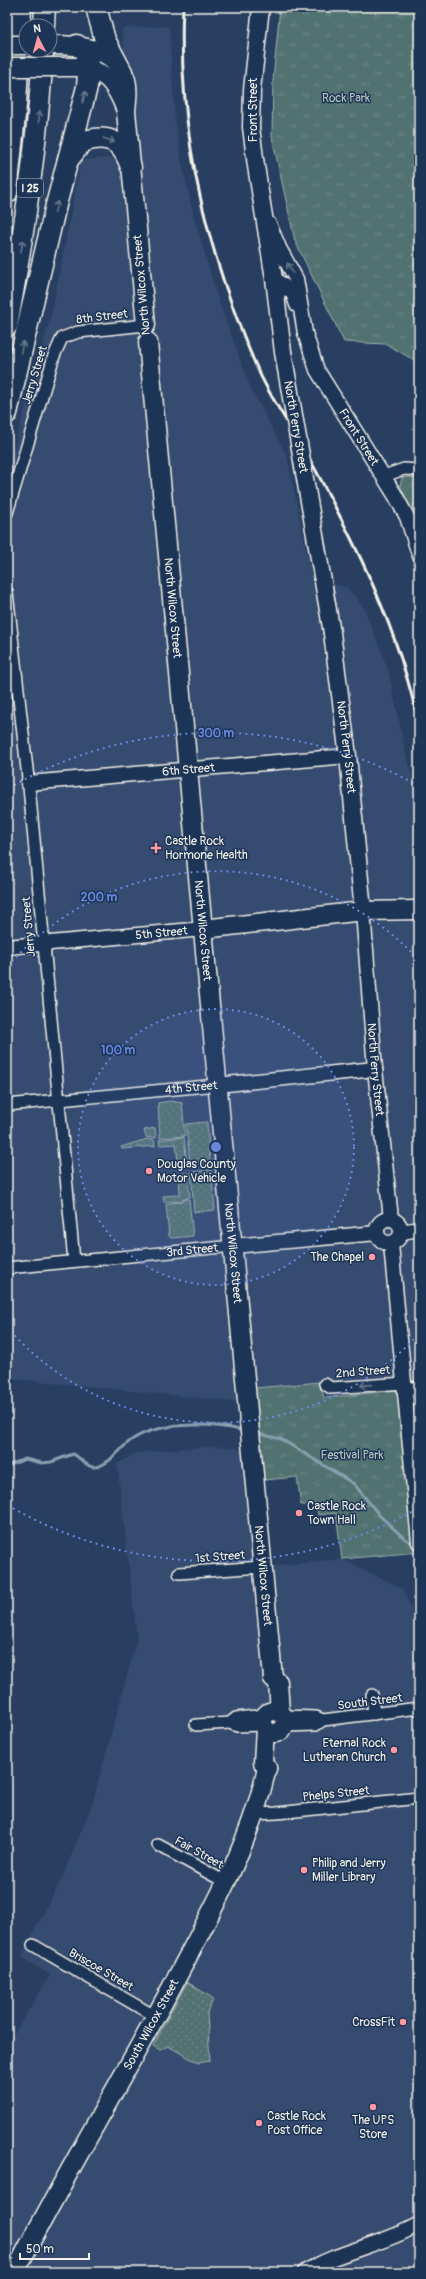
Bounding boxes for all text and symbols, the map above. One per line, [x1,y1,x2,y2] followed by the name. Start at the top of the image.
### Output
[18,18,58,58] north arrow
[33,22,42,35] text: N
[246,78,261,142] street label: Front Street
[81,91,89,104] one-way arrow
[322,91,370,106] park label: Rock Park
[35,111,42,124] one-way arrow
[102,137,115,144] one-way arrow
[17,179,43,197] road number: I 25
[52,201,60,214] one-way arrow
[130,234,154,336] street label: North Wilcox Street
[18,240,26,253] one-way arrow
[285,262,293,274] one-way arrow
[75,306,129,328] street label: 8th Street
[19,341,27,354] one-way arrow
[19,344,51,406] street label: Jerry Street
[281,380,311,474] street label: North Perry Street
[335,406,382,468] street label: Front Street
[161,557,185,659] street label: North Wilcox Street
[333,700,359,794] street label: North Perry Street
[198,726,235,741] text: 300 m
[162,760,215,779] street label: 6th Street
[165,834,248,863] place label: Castle Rock Hormone Health
[150,842,162,854] marker: Castle Rock Hormone Health
[191,880,215,981] street label: North Wilcox Street
[81,890,118,905] text: 200 m
[19,896,39,958] street label: Jerry Street
[135,923,188,943] street label: 5th Street
[364,1022,387,1117] street label: North Perry Street
[101,1043,136,1058] text: 100 m
[164,1077,218,1097] street label: 4th Street
[209,1140,223,1154] centre of rings
[157,1157,236,1186] place label: Douglas County Motor Vehicle
[144,1166,154,1176] marker: Douglas County Motor Vehicle
[221,1202,245,1304] street label: North Wilcox Street
[166,1240,219,1260] street label: 3rd Street
[310,1250,364,1265] place label: The Chapel
[367,1252,377,1262] marker: The Chapel
[335,1363,391,1381] street label: 2nd Street
[360,1382,373,1389] one-way arrow
[321,1448,383,1463] park label: Festival Park
[307,1499,366,1528] place label: Castle Rock Town Hall
[294,1508,304,1518] marker: Castle Rock Town Hall
[251,1525,276,1627] street label: North Wilcox Street
[195,1548,246,1566] street label: 1st Street
[337,1691,403,1713] street label: South Street
[303,1736,386,1765] place label: Eternal Rock Lutheran Church
[389,1745,399,1755] marker: Eternal Rock Lutheran Church
[302,1783,370,1805] street label: Phelps Street
[172,1833,226,1873] street label: Fair Street
[312,1856,386,1885] place label: Philip and Jerry Miller Library
[299,1865,309,1875] marker: Philip and Jerry Miller Library
[66,1945,136,1995] street label: Briscoe Street
[120,1976,182,2073] street label: South Wilcox Street
[352,2015,395,2030] place label: CrossFit
[398,2017,408,2027] marker: CrossFit
[368,2102,378,2112] marker: The UPS Store
[267,2109,326,2138] place label: Castle Rock Post Office
[352,2113,394,2142] place label: The UPS Store
[254,2118,264,2128] marker: Castle Rock Post Office
[20,2235,89,2261] scale bar
[26,2242,54,2257] text: 50 m

